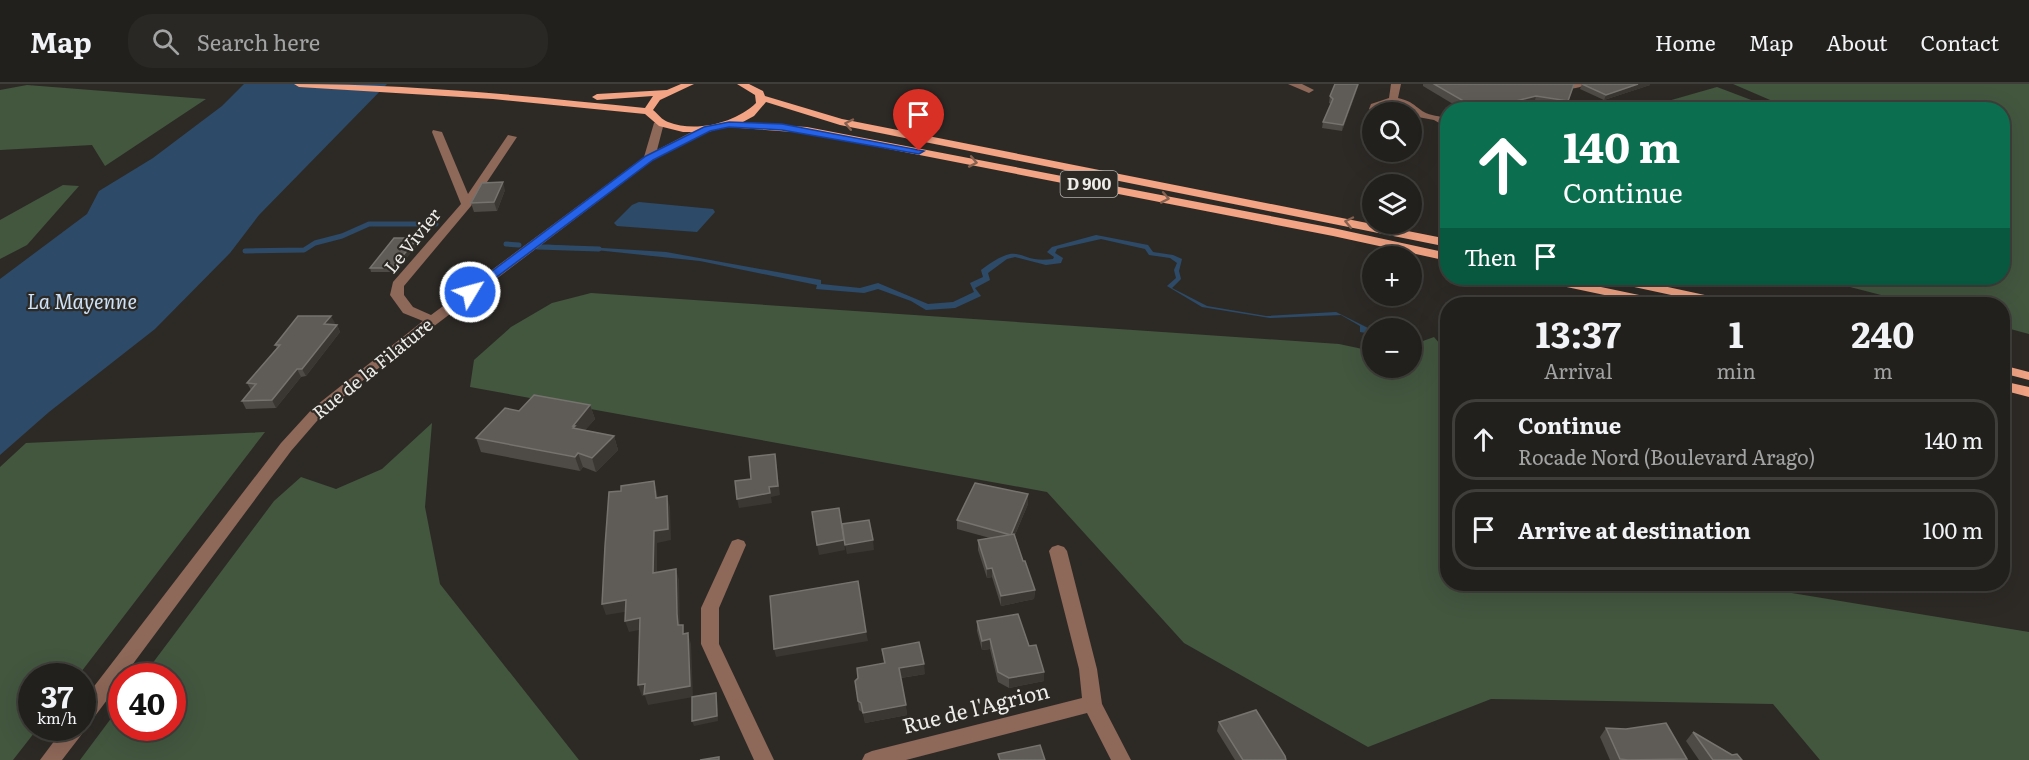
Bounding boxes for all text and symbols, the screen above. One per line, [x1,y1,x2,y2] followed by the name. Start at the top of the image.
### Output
[128,14,548,68] search box
[30,20,92,62] text: Map
[149,25,182,58] icon: search
[197,25,320,58] text: Search here
[1655,26,1716,57] text: Home
[1749,26,1793,57] text: Map
[1826,26,1888,57] text: About
[1921,26,1999,57] text: Contact
[893,89,944,151] pin
[902,98,935,131] icon: arrive
[1362,102,1422,378] map controls
[1362,102,1422,162] button: search
[1563,114,1680,176] text: 140 m
[844,118,854,131] one-way arrow
[1464,126,1542,204] icon: ahead
[968,155,978,168] one-way arrow
[1060,171,1118,197] road number: D 900
[1563,171,1683,211] text: Continue
[1362,174,1422,234] button: layers
[1160,191,1170,204] one-way arrow
[377,201,447,279] street label: Le Vivier
[1344,216,1354,229] one-way arrow
[1464,240,1517,273] text: Then
[1529,240,1562,273] icon: arrive
[1362,246,1422,306] button: +
[438,260,502,324] position arrow
[27,285,137,315] water label: La Mayenne
[1535,306,1621,359] text: 13:37
[1729,306,1744,359] text: 1
[1851,306,1914,359] text: 240
[306,311,438,425] street label: Rue de la Filature
[1362,318,1422,378] button: −
[1544,355,1612,385] text: Arrival
[1716,355,1756,385] text: min
[1873,355,1893,385] text: m
[1518,408,1621,441] text: Continue
[1467,423,1500,456] icon: ahead
[1924,423,1983,456] text: 140 m
[1518,441,1815,471] text: Rocade Nord (Boulevard Arago)
[1467,513,1500,546] icon: arrive
[1518,513,1751,546] text: Arrive at destination
[1923,513,1983,546] text: 100 m
[108,663,186,741] speed limit sign: 40
[41,673,73,717] text: 37
[899,673,1052,740] street label: Rue de l'Agrion
[37,706,77,729] text: km/h

